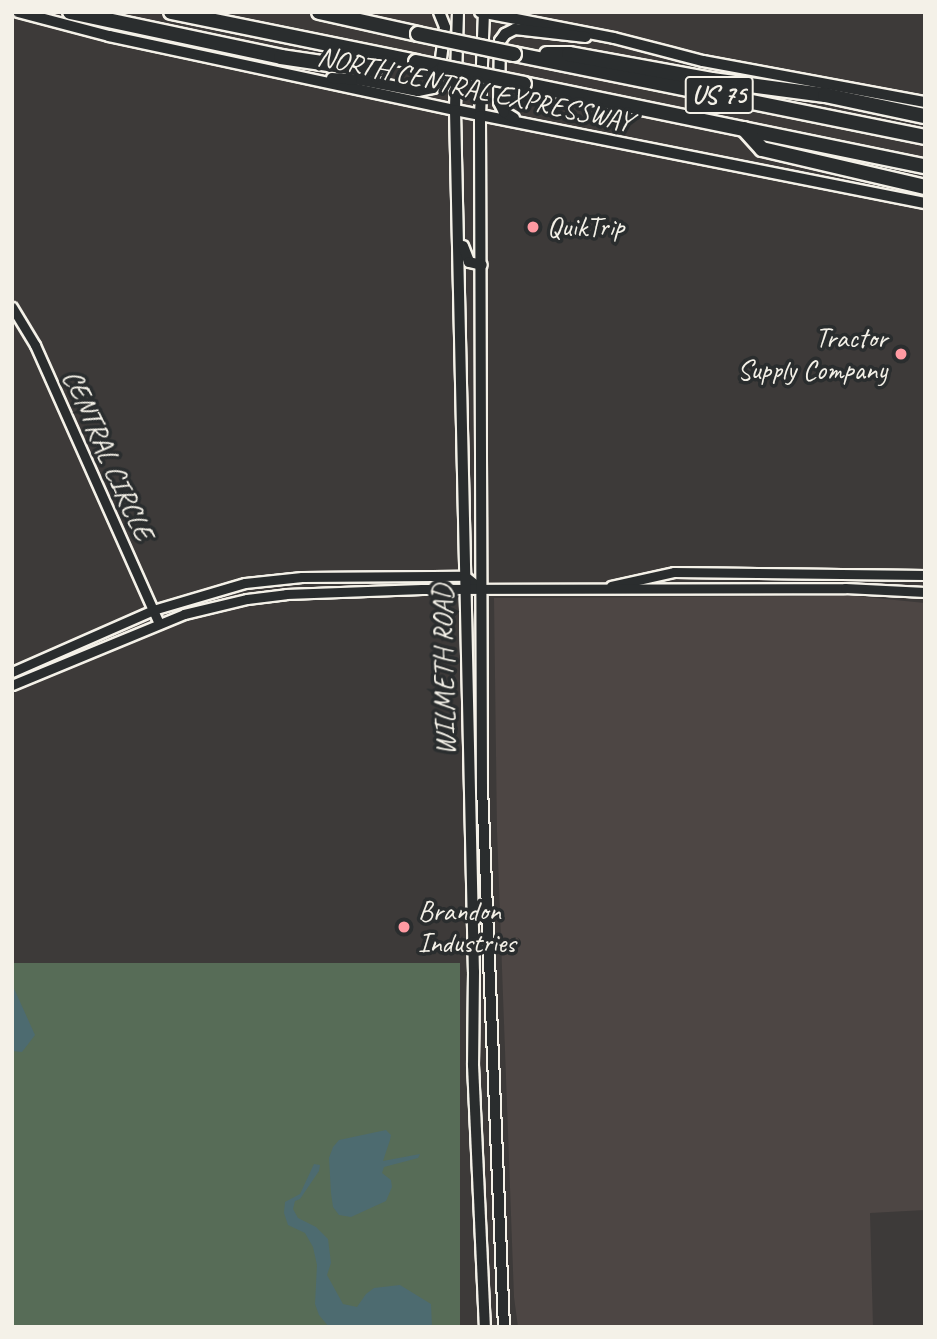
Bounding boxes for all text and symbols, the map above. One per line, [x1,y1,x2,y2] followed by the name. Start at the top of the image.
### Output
[314,39,636,139] street label: NORTH CENTRAL EXPRESSWAY
[684,72,754,118] road number: US 75
[547,210,624,244] place label: QuikTrip
[525,219,541,235] marker: QuikTrip
[739,321,887,387] place label: Tractor Supply Company
[893,346,909,362] marker: Tractor Supply Company
[56,365,160,545] street label: CENTRAL CIRCLE
[426,584,462,756] street label: WILMETH ROAD
[418,894,516,960] place label: Brandon Industries
[396,919,412,935] marker: Brandon Industries

